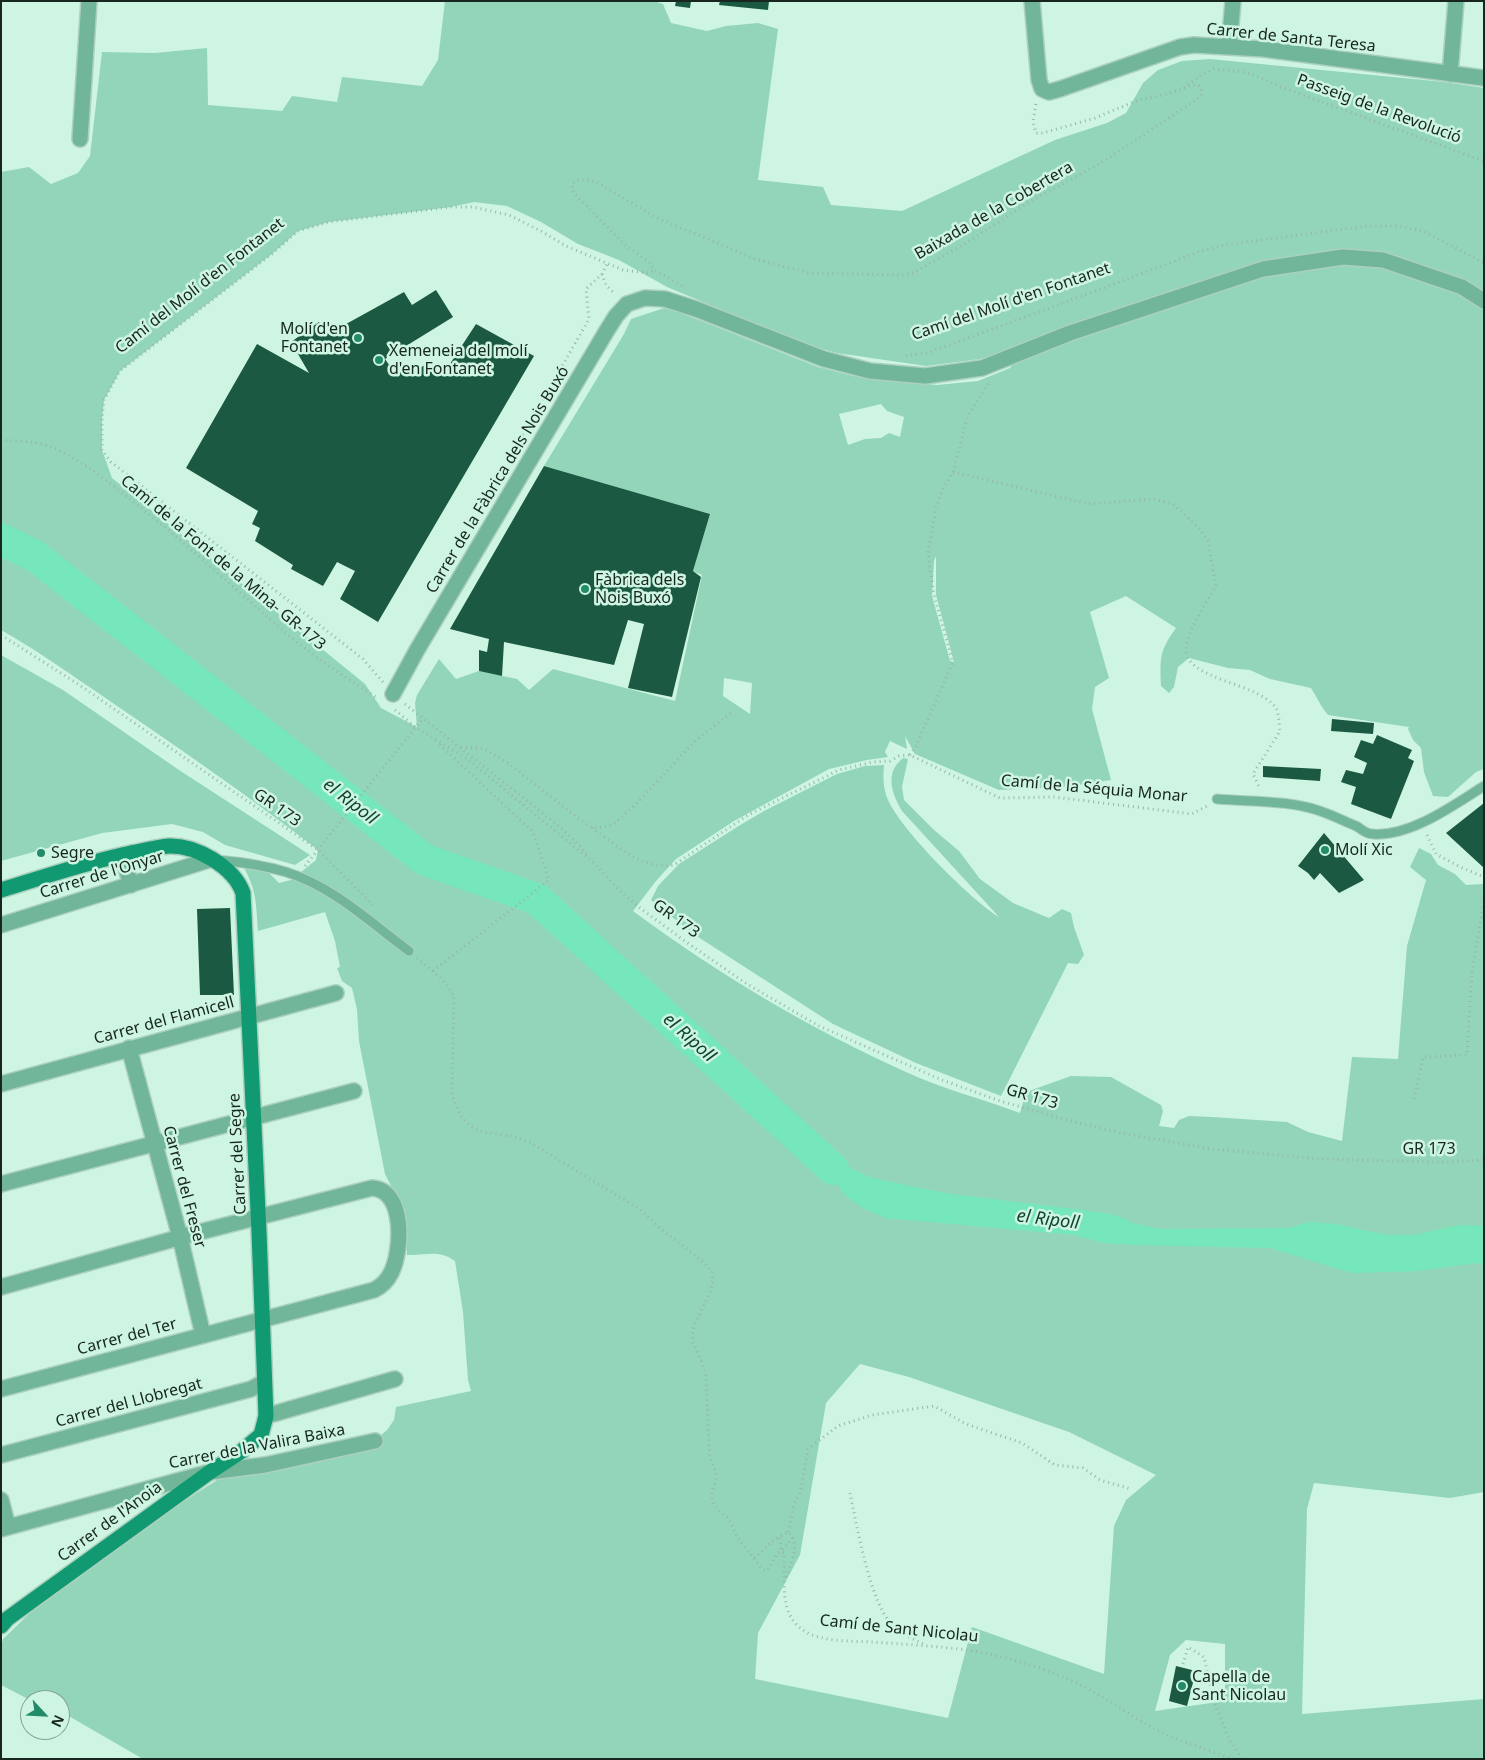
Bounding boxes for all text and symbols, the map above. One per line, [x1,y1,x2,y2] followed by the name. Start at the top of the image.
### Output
[1205,20,1377,56] street label: Carrer de Santa Teresa
[1294,70,1464,148] street label: Passeig de la Revolució
[911,158,1077,264] street label: Baixada de la Cobertera
[112,214,288,358] street label: Camí del Molí d'en Fontanet
[909,259,1113,345] street label: Camí del Molí d'en Fontanet
[280,319,348,357] place label: Molí d'en Fontanet
[352,332,364,344] marker: Molí d'en Fontanet
[389,341,528,379] place label: Xemeneia del molí d'en Fontanet
[373,354,385,366] marker: Xemeneia del molí d'en Fontanet
[422,363,574,597] street label: Carrer de la Fàbrica dels Nois Buxó
[117,472,329,654] street label: Camí de la Font de la Mina- GR-173
[595,570,684,608] place label: Fàbrica dels Nois Buxó
[579,583,591,595] marker: Fàbrica dels Nois Buxó
[1000,771,1188,807] street label: Camí de la Séquia Monar
[318,774,382,830] water label: el Ripoll
[250,785,304,831] street label: GR 173
[1335,840,1393,860] place label: Molí Xic
[51,843,94,863] place label: Segre
[1319,844,1331,856] marker: Molí Xic
[35,847,47,859] marker: Segre
[38,847,166,903] street label: Carrer de l'Onyar
[649,896,703,942] street label: GR 173
[92,993,236,1049] street label: Carrer del Flamicell
[658,1009,720,1067] water label: el Ripoll
[1004,1080,1060,1114] street label: GR 173
[225,1093,251,1215] street label: Carrer del Segre
[158,1124,210,1250] street label: Carrer del Freser
[1402,1139,1456,1159] street label: GR 173
[1015,1205,1081,1235] water label: el Ripoll
[75,1314,179,1360] street label: Carrer del Ter
[54,1374,204,1432] street label: Carrer del Llobregat
[167,1421,347,1473] street label: Carrer de la Valira Baixa
[54,1478,166,1566] street label: Carrer de l'Anoia
[819,1611,979,1647] street label: Camí de Sant Nicolau
[1192,1667,1286,1705] place label: Capella de Sant Nicolau
[1176,1680,1188,1692] marker: Capella de Sant Nicolau
[20,1690,70,1740] north arrow
[47,1712,69,1730] text: N

